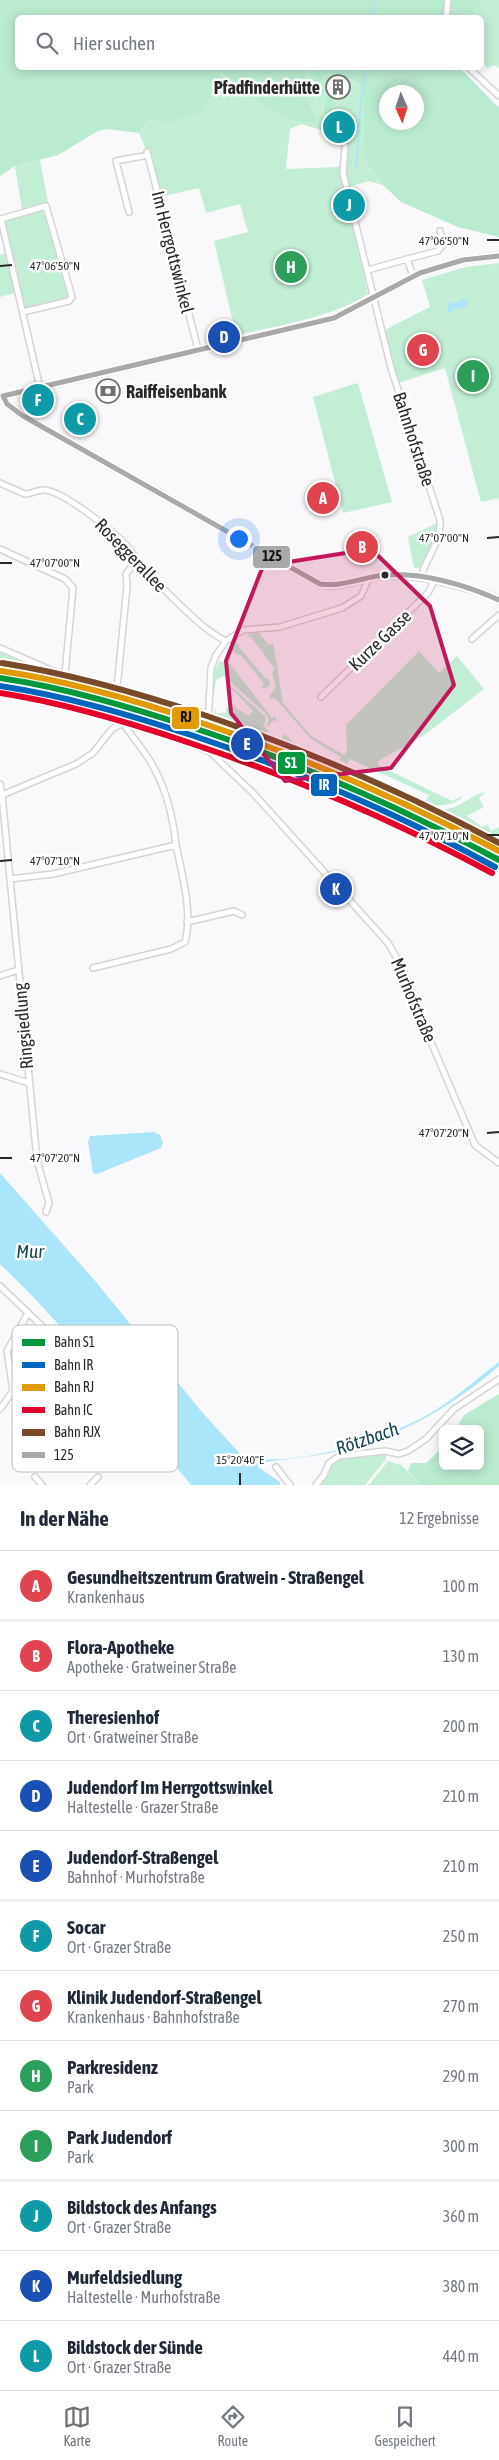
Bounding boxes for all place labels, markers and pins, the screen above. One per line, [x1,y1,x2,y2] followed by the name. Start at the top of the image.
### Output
[325,74,351,100] building icon: Pfadfinderhütte
[214,77,320,98] place label: Pfadfinderhütte
[323,108,355,146] pin: L
[333,186,365,224] pin: J
[275,248,307,286] pin: H
[208,318,240,356] pin: D
[407,331,439,369] pin: G
[457,357,489,395] pin: I
[95,378,121,404] bank icon: Raiffeisenbank
[22,381,54,419] pin: F
[126,381,227,402] place label: Raiffeisenbank
[64,400,96,438] pin: C
[307,479,339,517] pin: A
[346,528,378,566] pin: B
[380,570,390,580] unlabelled marker
[231,725,263,763] pin: E
[320,870,352,908] pin: K

